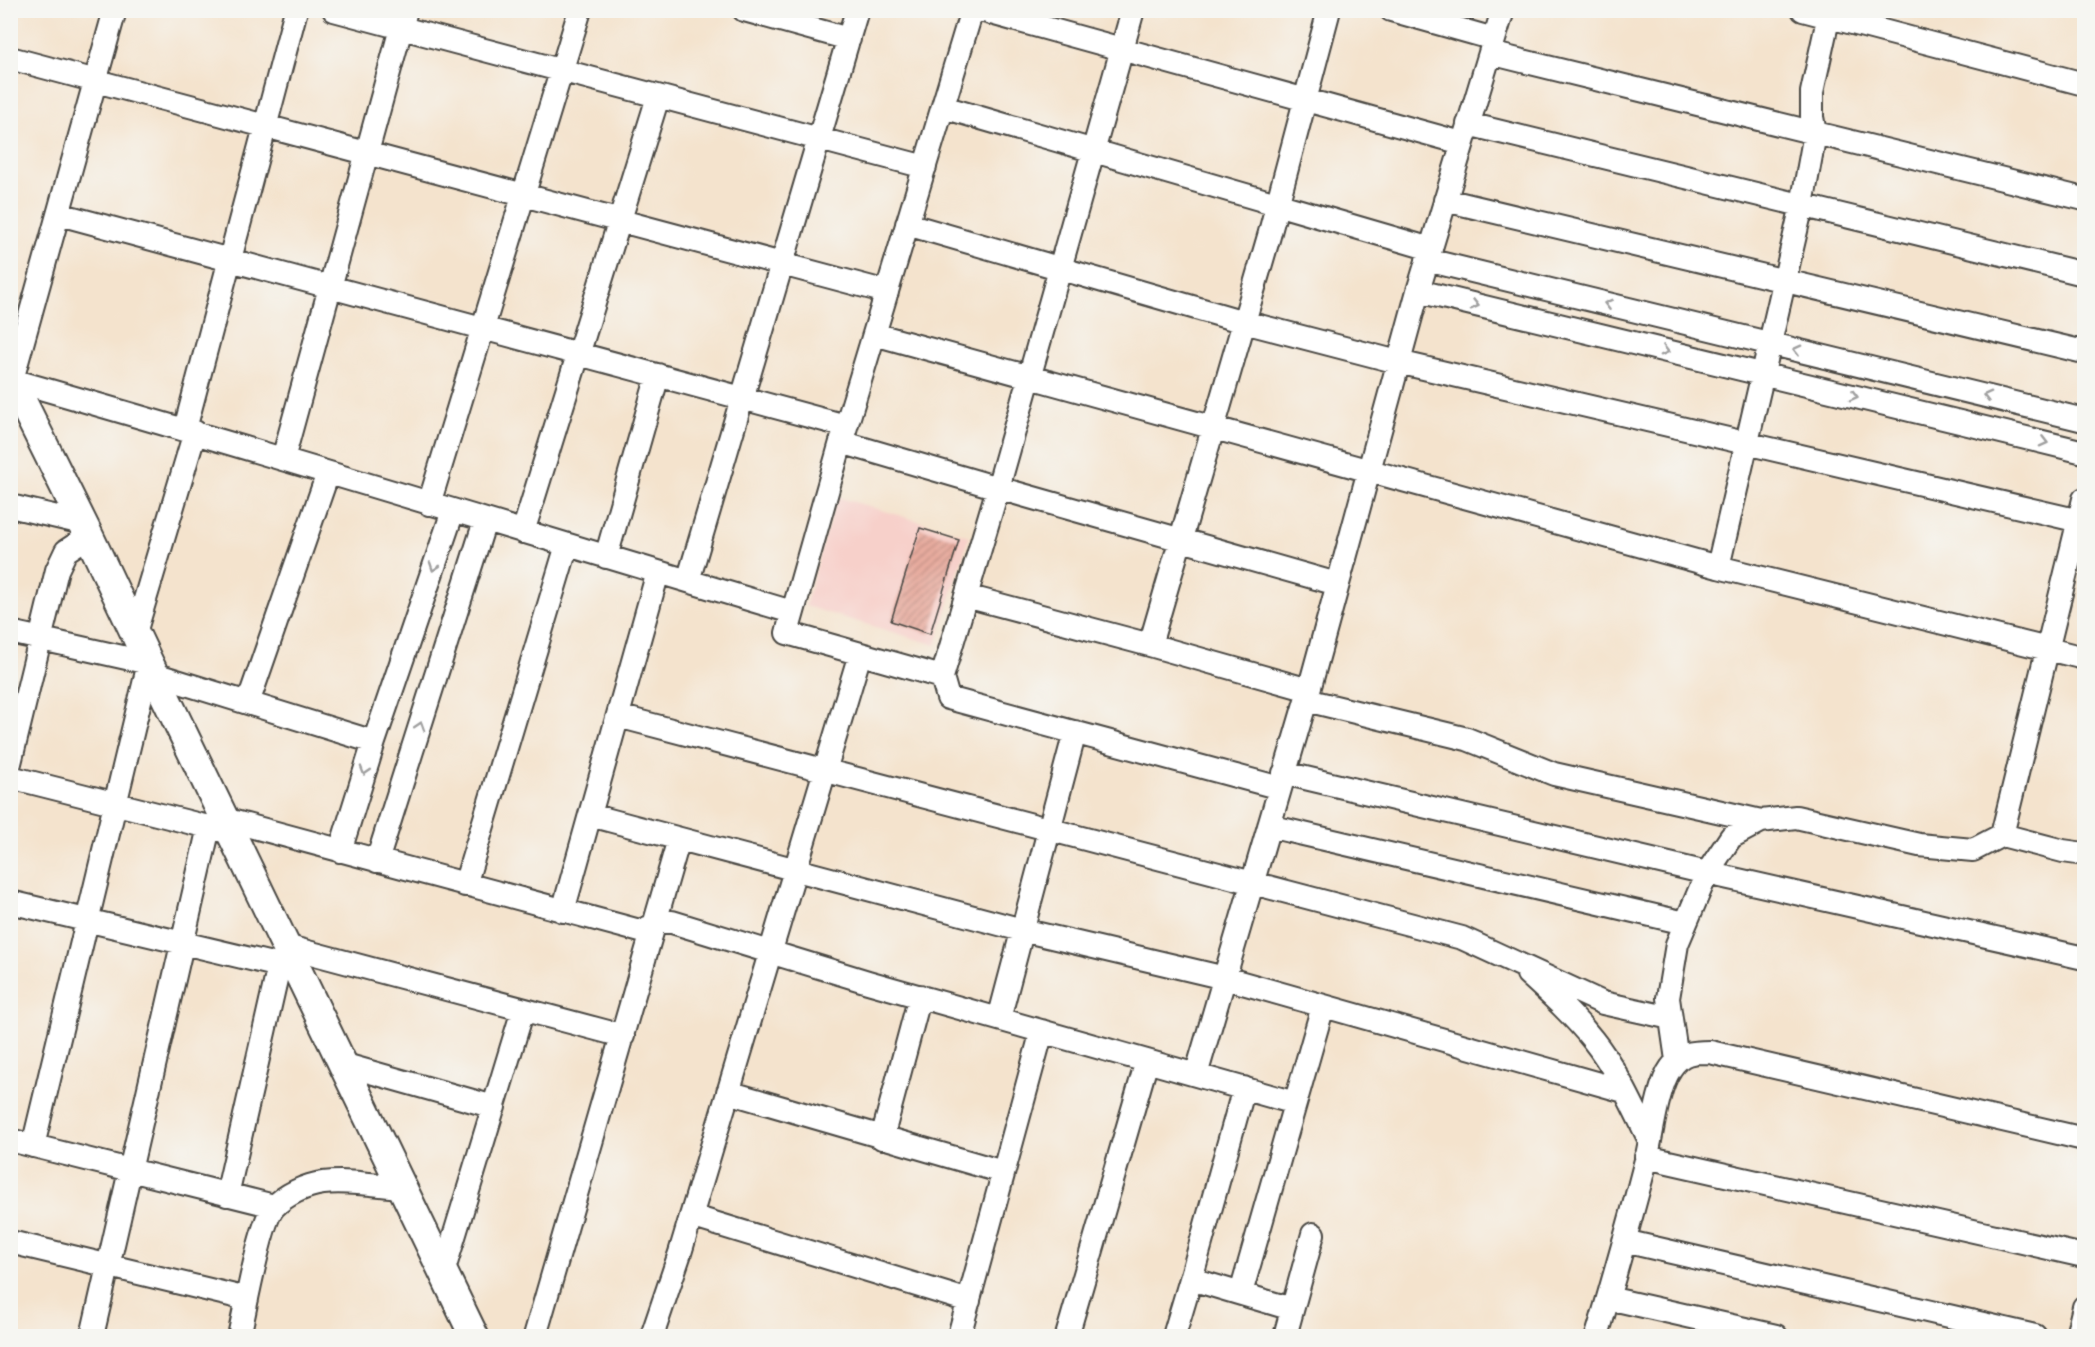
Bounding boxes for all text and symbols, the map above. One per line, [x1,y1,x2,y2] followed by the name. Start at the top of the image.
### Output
[1470,298,1480,311] one-way arrow
[1603,298,1613,311] one-way arrow
[1659,343,1669,356] one-way arrow
[1793,344,1803,357] one-way arrow
[1849,389,1859,402] one-way arrow
[1982,391,1992,404] one-way arrow
[2038,435,2048,448] one-way arrow
[428,561,441,572] one-way arrow
[413,721,425,732] one-way arrow
[360,765,372,776] one-way arrow

